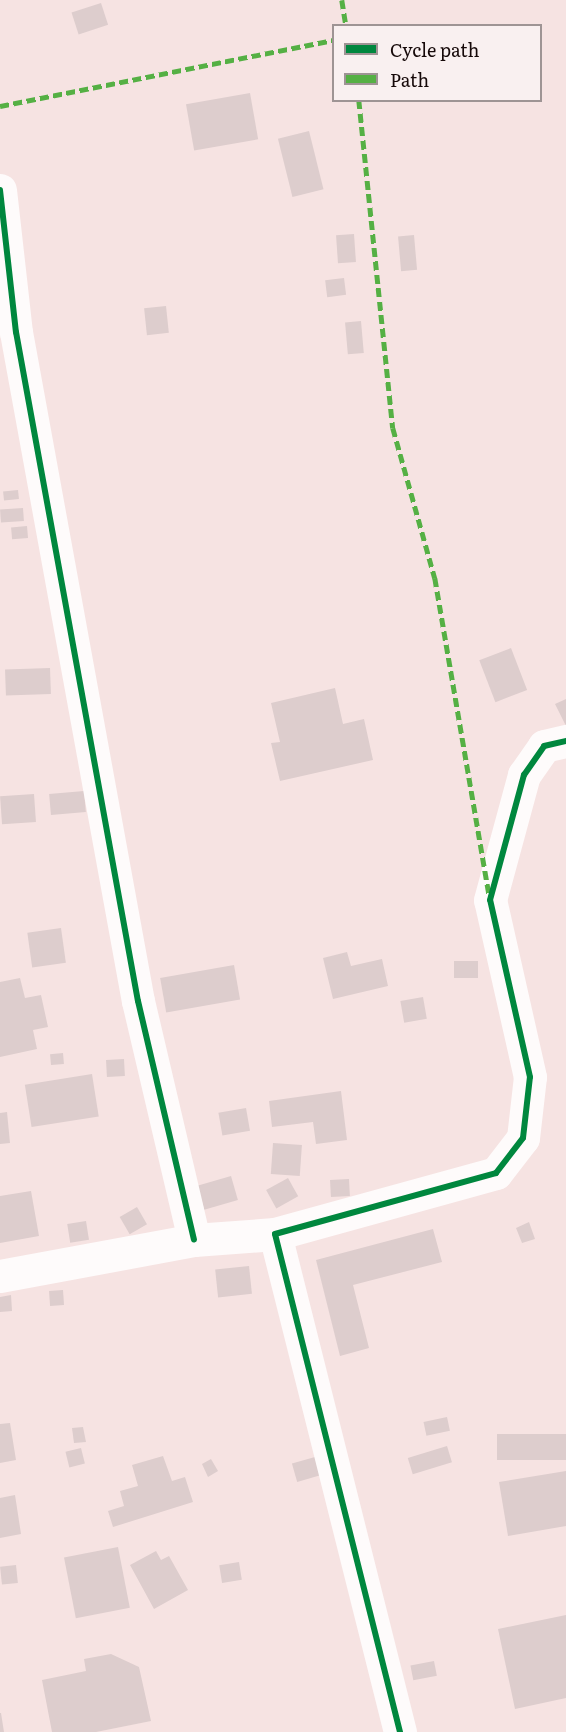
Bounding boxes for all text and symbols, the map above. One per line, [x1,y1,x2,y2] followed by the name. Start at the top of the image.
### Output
[332,24,542,102] legend
[390,36,479,63] text: Cycle path
[390,66,429,93] text: Path

